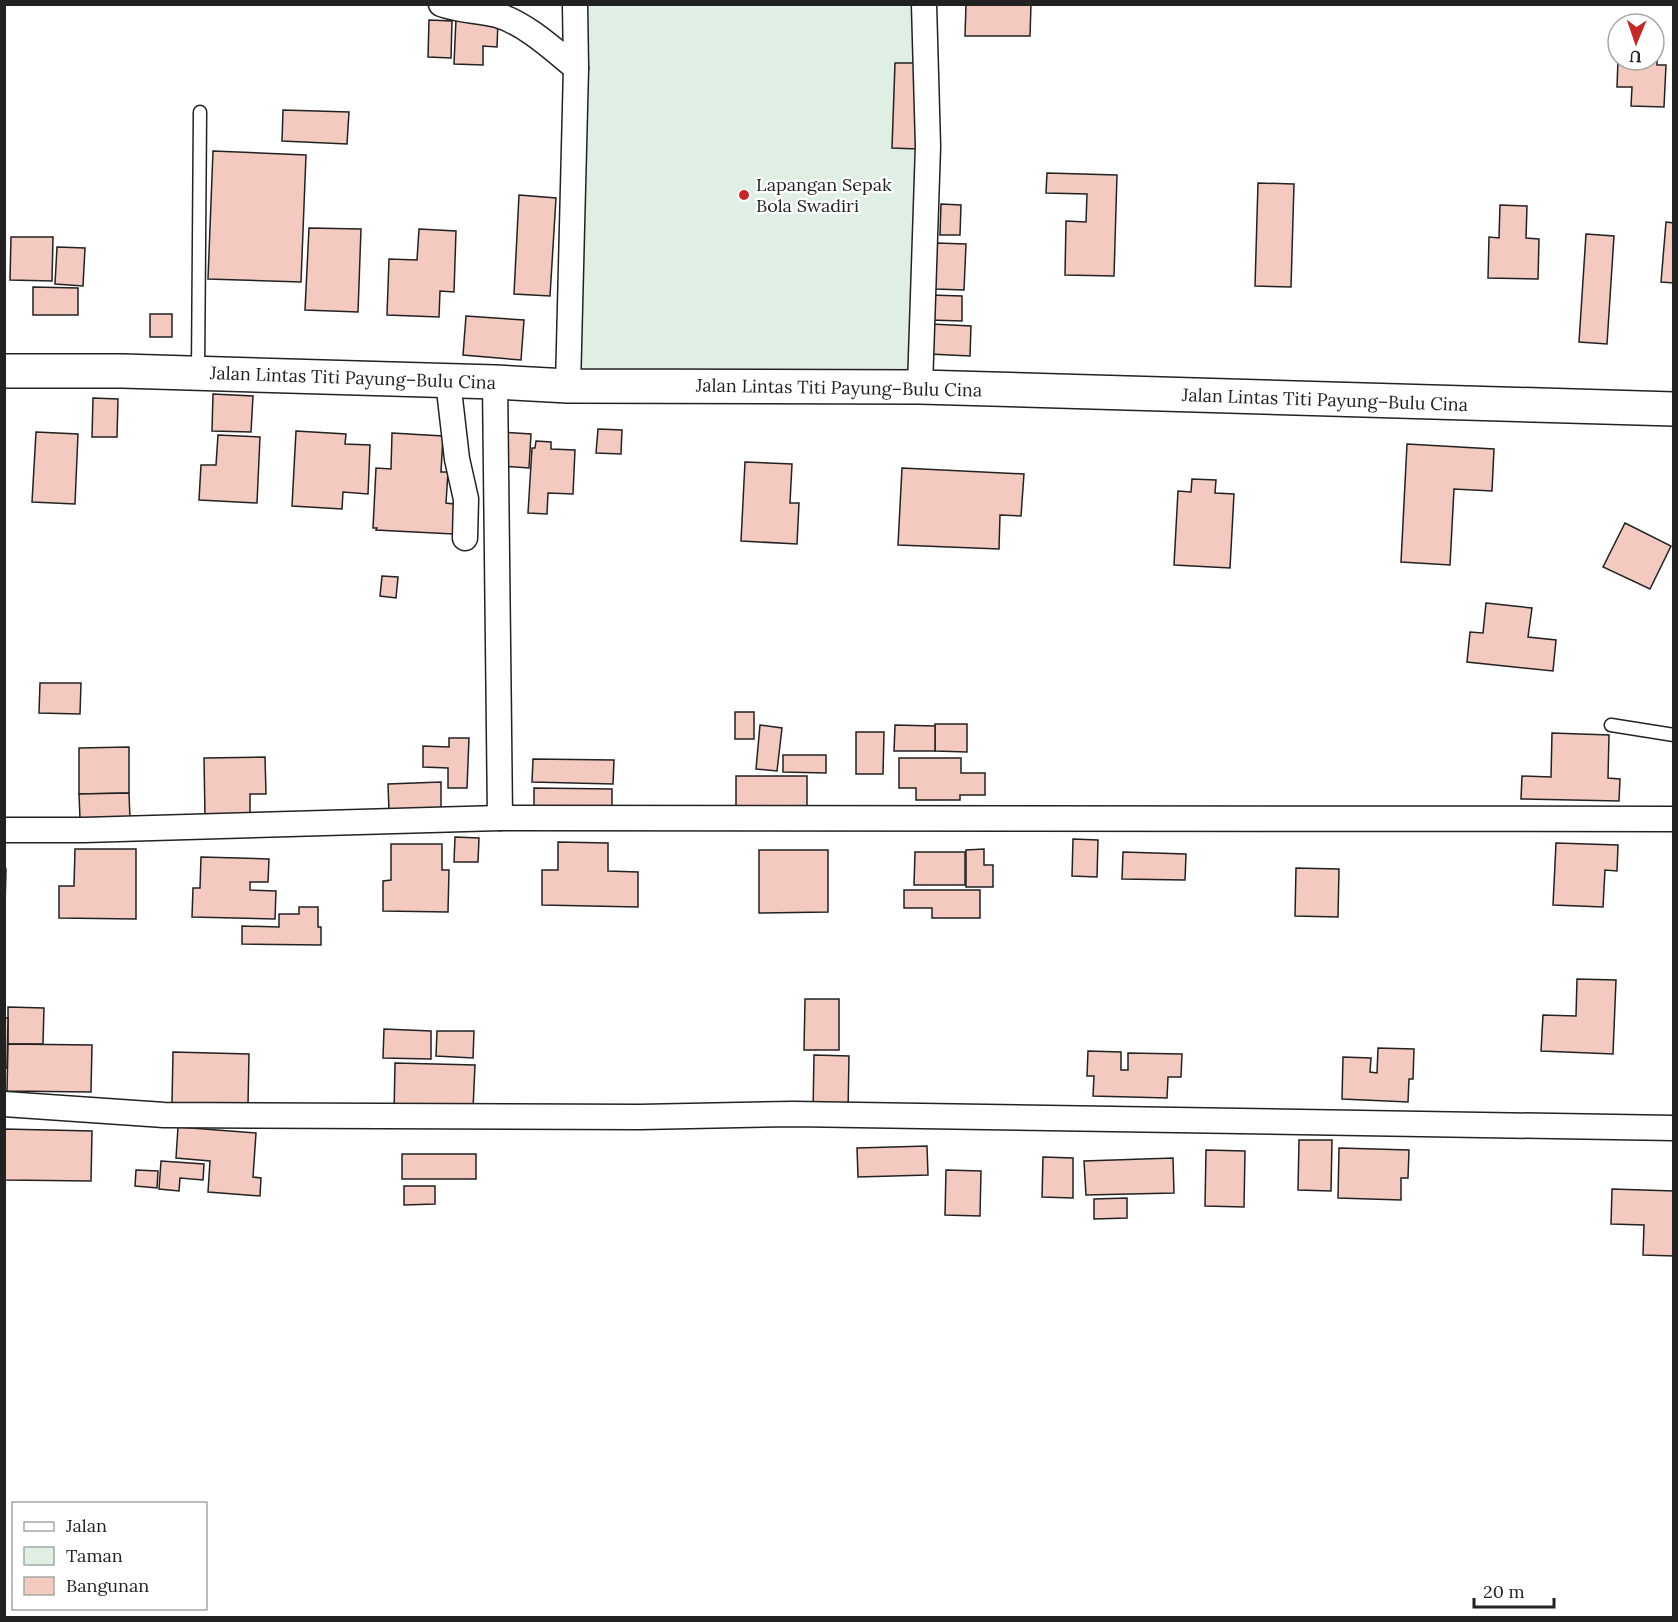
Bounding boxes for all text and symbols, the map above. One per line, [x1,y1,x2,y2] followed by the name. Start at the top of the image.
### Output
[1606,12,1666,72] north arrow
[1629,47,1642,67] text: U
[756,173,892,217] place label: Lapangan Sepak Bola Swadiri
[737,188,751,202] marker: Lapangan Sepak Bola Swadiri
[209,361,496,394] street label: Jalan Lintas Titi Payung–Bulu Cina
[695,373,982,401] street label: Jalan Lintas Titi Payung–Bulu Cina
[1181,383,1468,416] street label: Jalan Lintas Titi Payung–Bulu Cina
[12,1502,207,1610] legend
[65,1514,107,1537] text: Jalan
[66,1544,123,1567] text: Taman
[1474,1571,1554,1609] scale bar
[66,1574,149,1597] text: Bangunan
[1483,1580,1525,1603] text: 20 m

